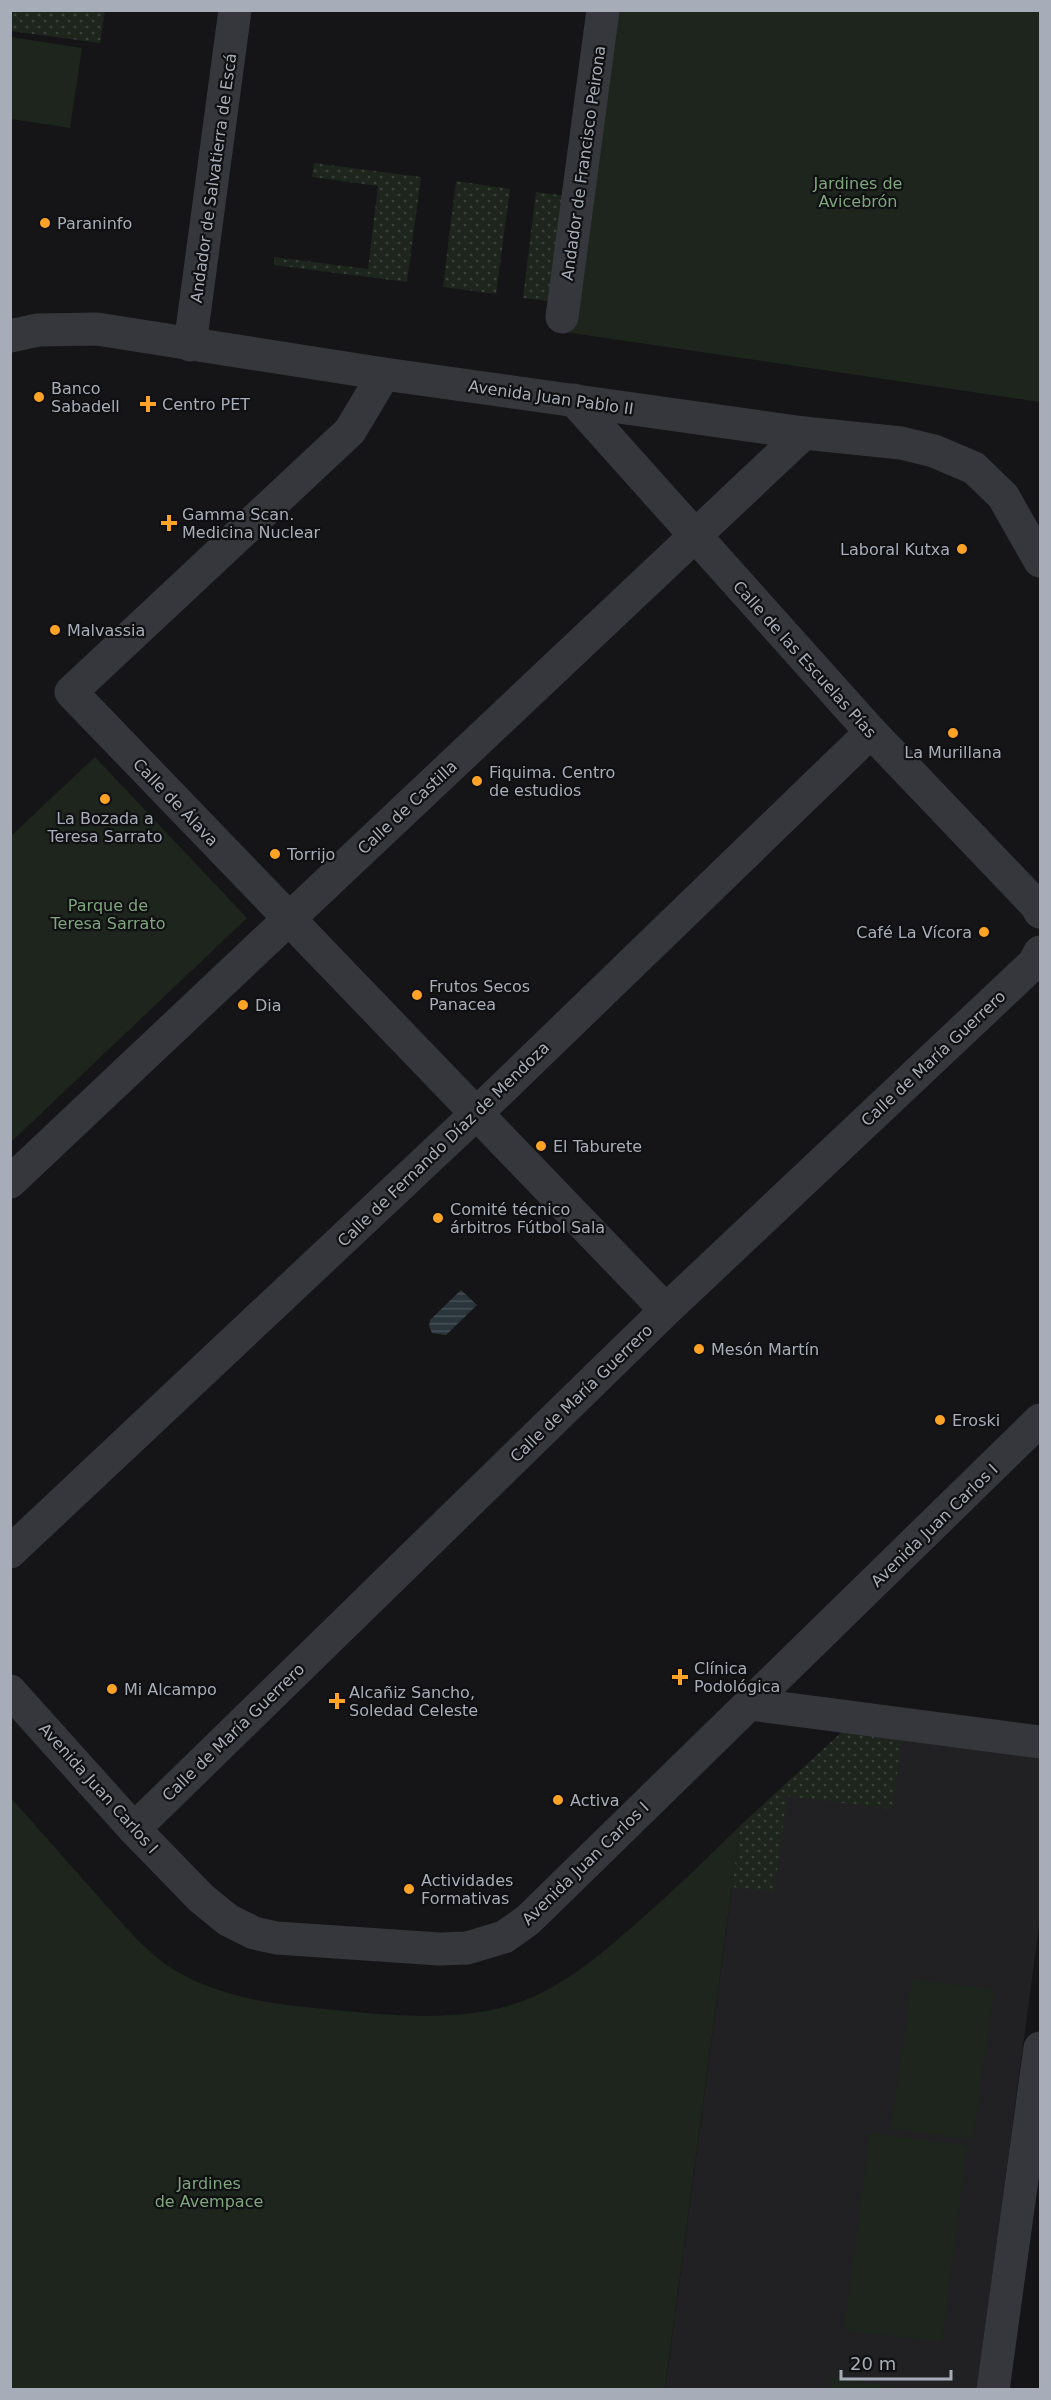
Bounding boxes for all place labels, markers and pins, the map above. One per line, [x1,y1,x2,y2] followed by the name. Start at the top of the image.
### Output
[57,214,132,233] place label: Paraninfo
[38,216,52,230] marker: Paraninfo
[51,379,120,416] place label: Banco Sabadell
[32,390,46,404] marker: Banco Sabadell
[139,395,157,413] marker: Centro PET
[162,395,250,414] place label: Centro PET
[182,505,321,542] place label: Gamma Scan. Medicina Nuclear
[160,514,178,532] marker: Gamma Scan. Medicina Nuclear
[840,540,950,559] place label: Laboral Kutxa
[955,542,969,556] marker: Laboral Kutxa
[67,621,145,640] place label: Malvassia
[48,623,62,637] marker: Malvassia
[946,726,960,740] marker: La Murillana
[904,743,1002,762] place label: La Murillana
[489,763,615,800] place label: Fiquima. Centro de estudios
[470,774,484,788] marker: Fiquima. Centro de estudios
[98,792,112,806] marker: La Bozada a Teresa Sarrato
[47,809,162,846] place label: La Bozada a Teresa Sarrato
[286,845,335,864] place label: Torrijo
[268,847,282,861] marker: Torrijo
[856,923,972,942] place label: Café La Vícora
[977,925,991,939] marker: Café La Vícora
[429,977,530,1014] place label: Frutos Secos Panacea
[410,988,424,1002] marker: Frutos Secos Panacea
[255,996,282,1015] place label: Dia
[236,998,250,1012] marker: Dia
[553,1137,642,1156] place label: El Taburete
[534,1139,548,1153] marker: El Taburete
[450,1200,605,1237] place label: Comité técnico árbitros Fútbol Sala
[431,1211,445,1225] marker: Comité técnico árbitros Fútbol Sala
[711,1340,819,1359] place label: Mesón Martín
[692,1342,706,1356] marker: Mesón Martín
[952,1411,1000,1430] place label: Eroski
[933,1413,947,1427] marker: Eroski
[694,1659,780,1696] place label: Clínica Podológica
[671,1668,689,1686] marker: Clínica Podológica
[124,1680,217,1699] place label: Mi Alcampo
[105,1682,119,1696] marker: Mi Alcampo
[349,1683,478,1720] place label: Alcañiz Sancho, Soledad Celeste
[330,1694,344,1708] marker: Alcañiz Sancho, Soledad Celeste
[570,1791,619,1810] place label: Activa
[551,1793,565,1807] marker: Activa
[421,1871,513,1908] place label: Actividades Formativas
[402,1882,416,1896] marker: Actividades Formativas

